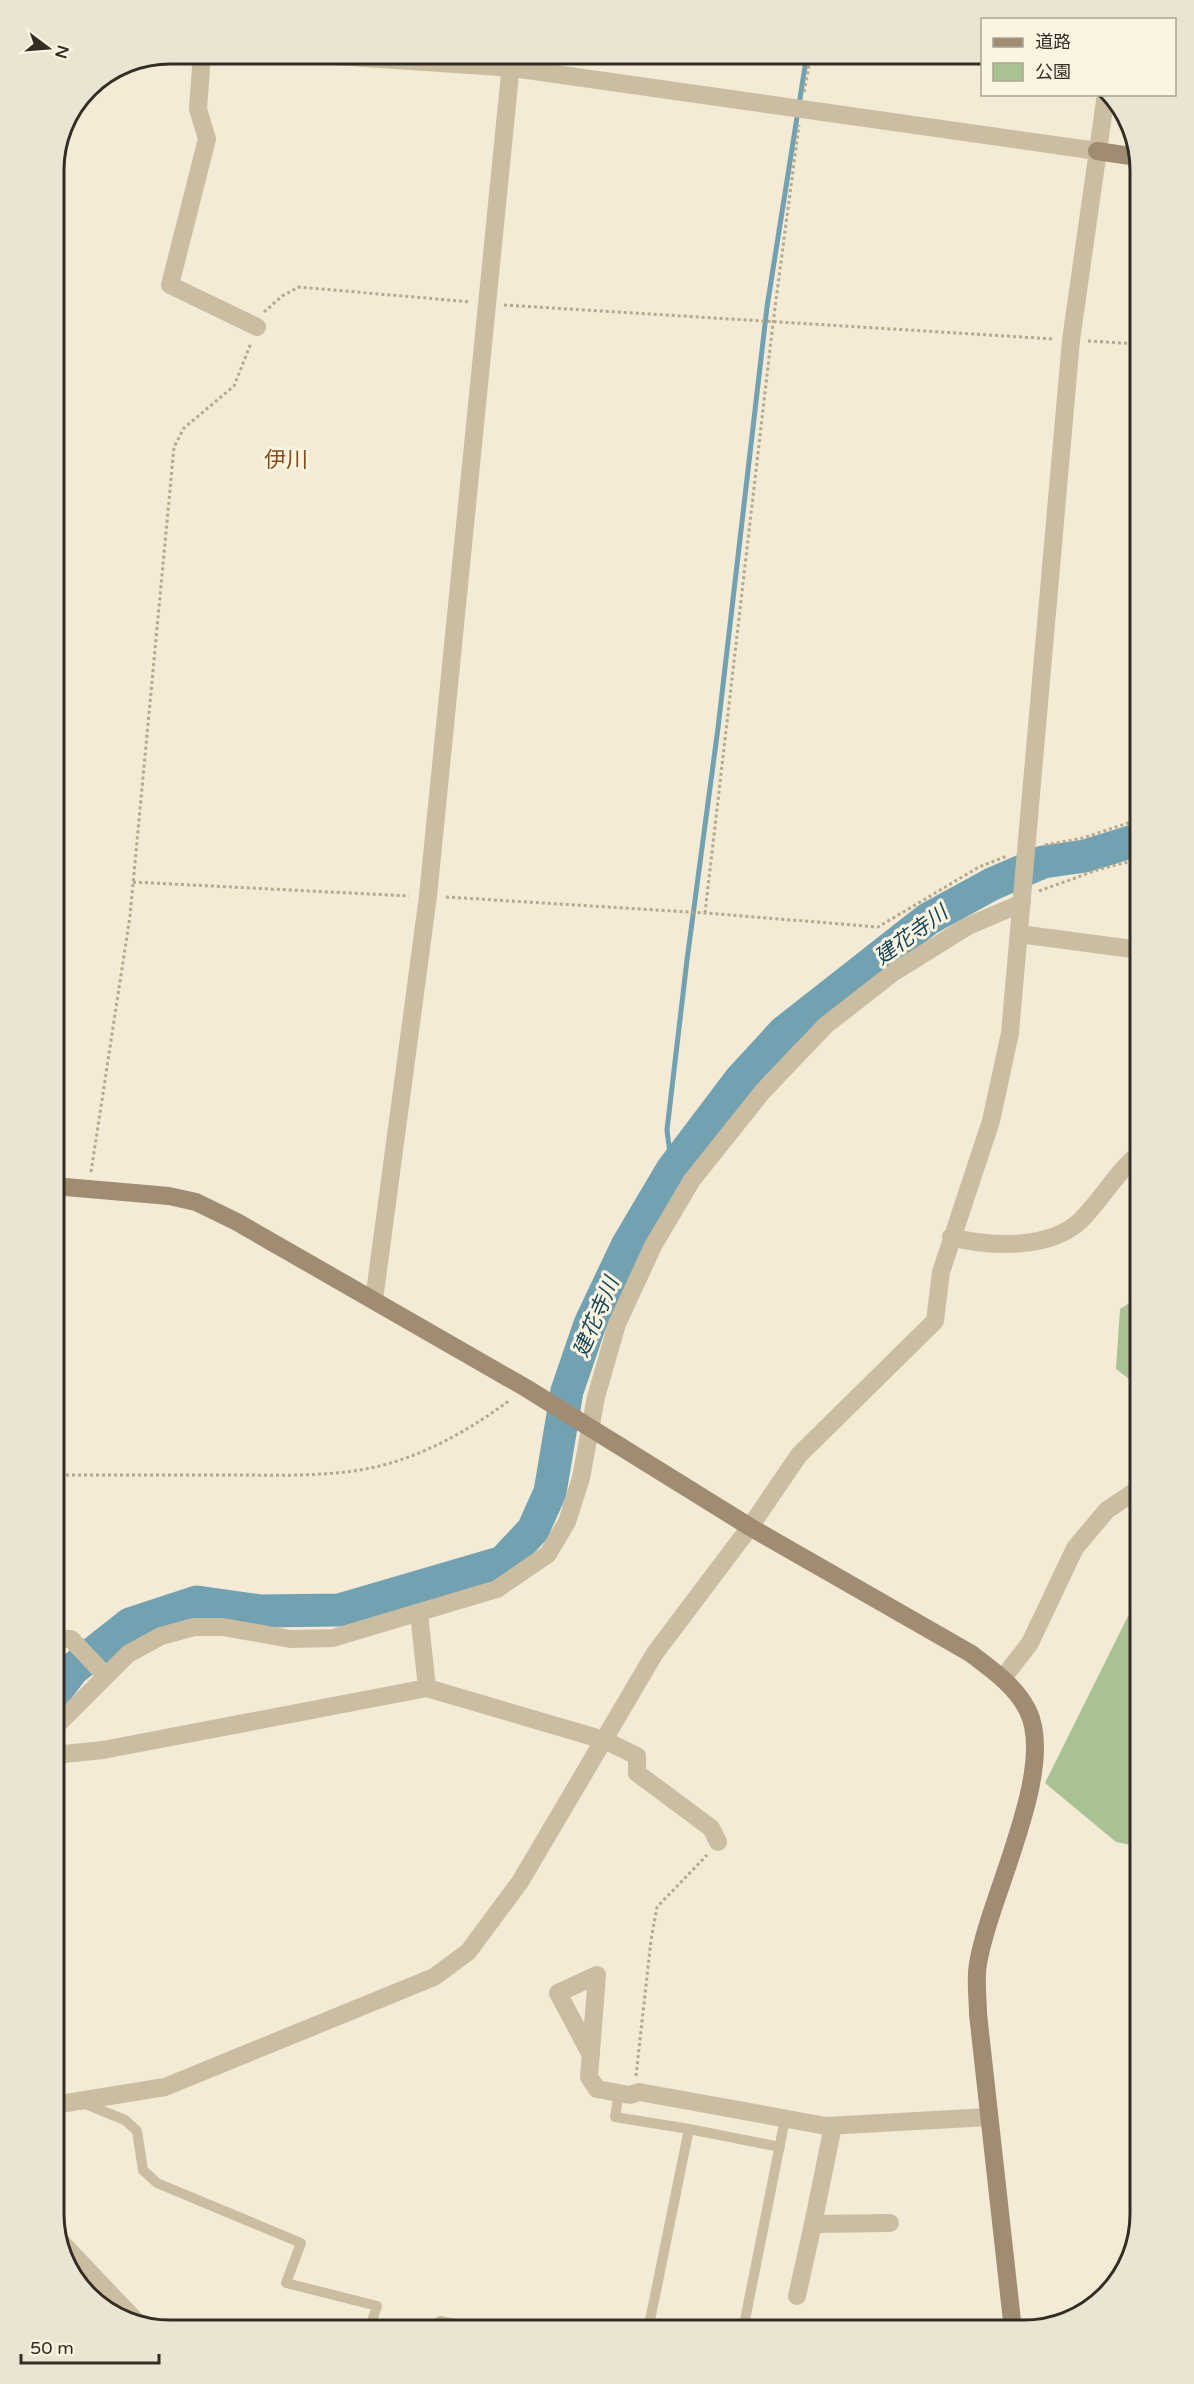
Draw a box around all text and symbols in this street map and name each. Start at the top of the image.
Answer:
north arrow [18,18,78,78]
legend [981,18,1176,96]
text: 道路 [1035,31,1071,53]
text: N [50,43,73,61]
text: 公園 [1035,61,1071,83]
district label: 伊川 [264,447,308,473]
water label: 建花寺川 [870,899,954,970]
water label: 建花寺川 [569,1272,625,1361]
scale bar [21,2327,159,2365]
text: 50 m [30,2337,74,2359]

